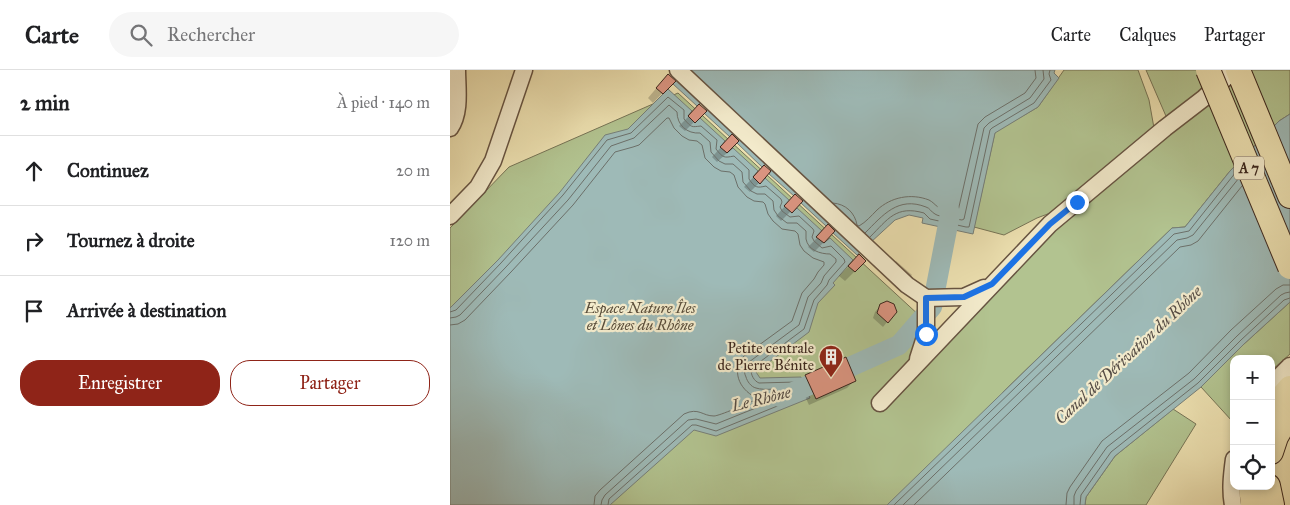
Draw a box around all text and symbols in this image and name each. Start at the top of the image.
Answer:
search box [109,12,459,57]
text: Carte [25,20,79,50]
icon: search [127,21,155,49]
text: Rechercher [167,23,255,46]
text: Carte [1051,24,1091,46]
text: Calques [1119,24,1176,46]
text: Partager [1204,24,1265,46]
text: 2 min [20,90,70,116]
text: À pied · 140 m [337,93,430,112]
road number: A 7 [1234,156,1264,180]
icon: ahead [20,157,48,185]
text: Continuez [67,159,149,182]
text: 20 m [396,161,430,180]
route end [1066,191,1089,214]
icon: right [20,227,48,255]
text: Tournez à droite [67,229,195,252]
text: 120 m [390,231,430,250]
water label: Canal de Dérivation du Rhône [1051,281,1206,428]
icon: arrive [20,297,48,325]
park label: Espace Nature Îles et Lônes du Rhône [583,298,696,334]
text: Arrivée à destination [67,299,226,322]
route start [915,323,938,346]
place label: Petite centrale de Pierre Bénite [718,339,814,374]
building icon: Petite centrale de Pierre Bénite [818,344,844,378]
map controls [1230,355,1275,490]
button: + [1230,355,1275,400]
button: Enregistrer [20,360,220,406]
button: Partager [230,360,430,406]
water label: Le Rhône [729,382,794,416]
button: − [1230,400,1275,445]
button: locate [1230,445,1275,490]

